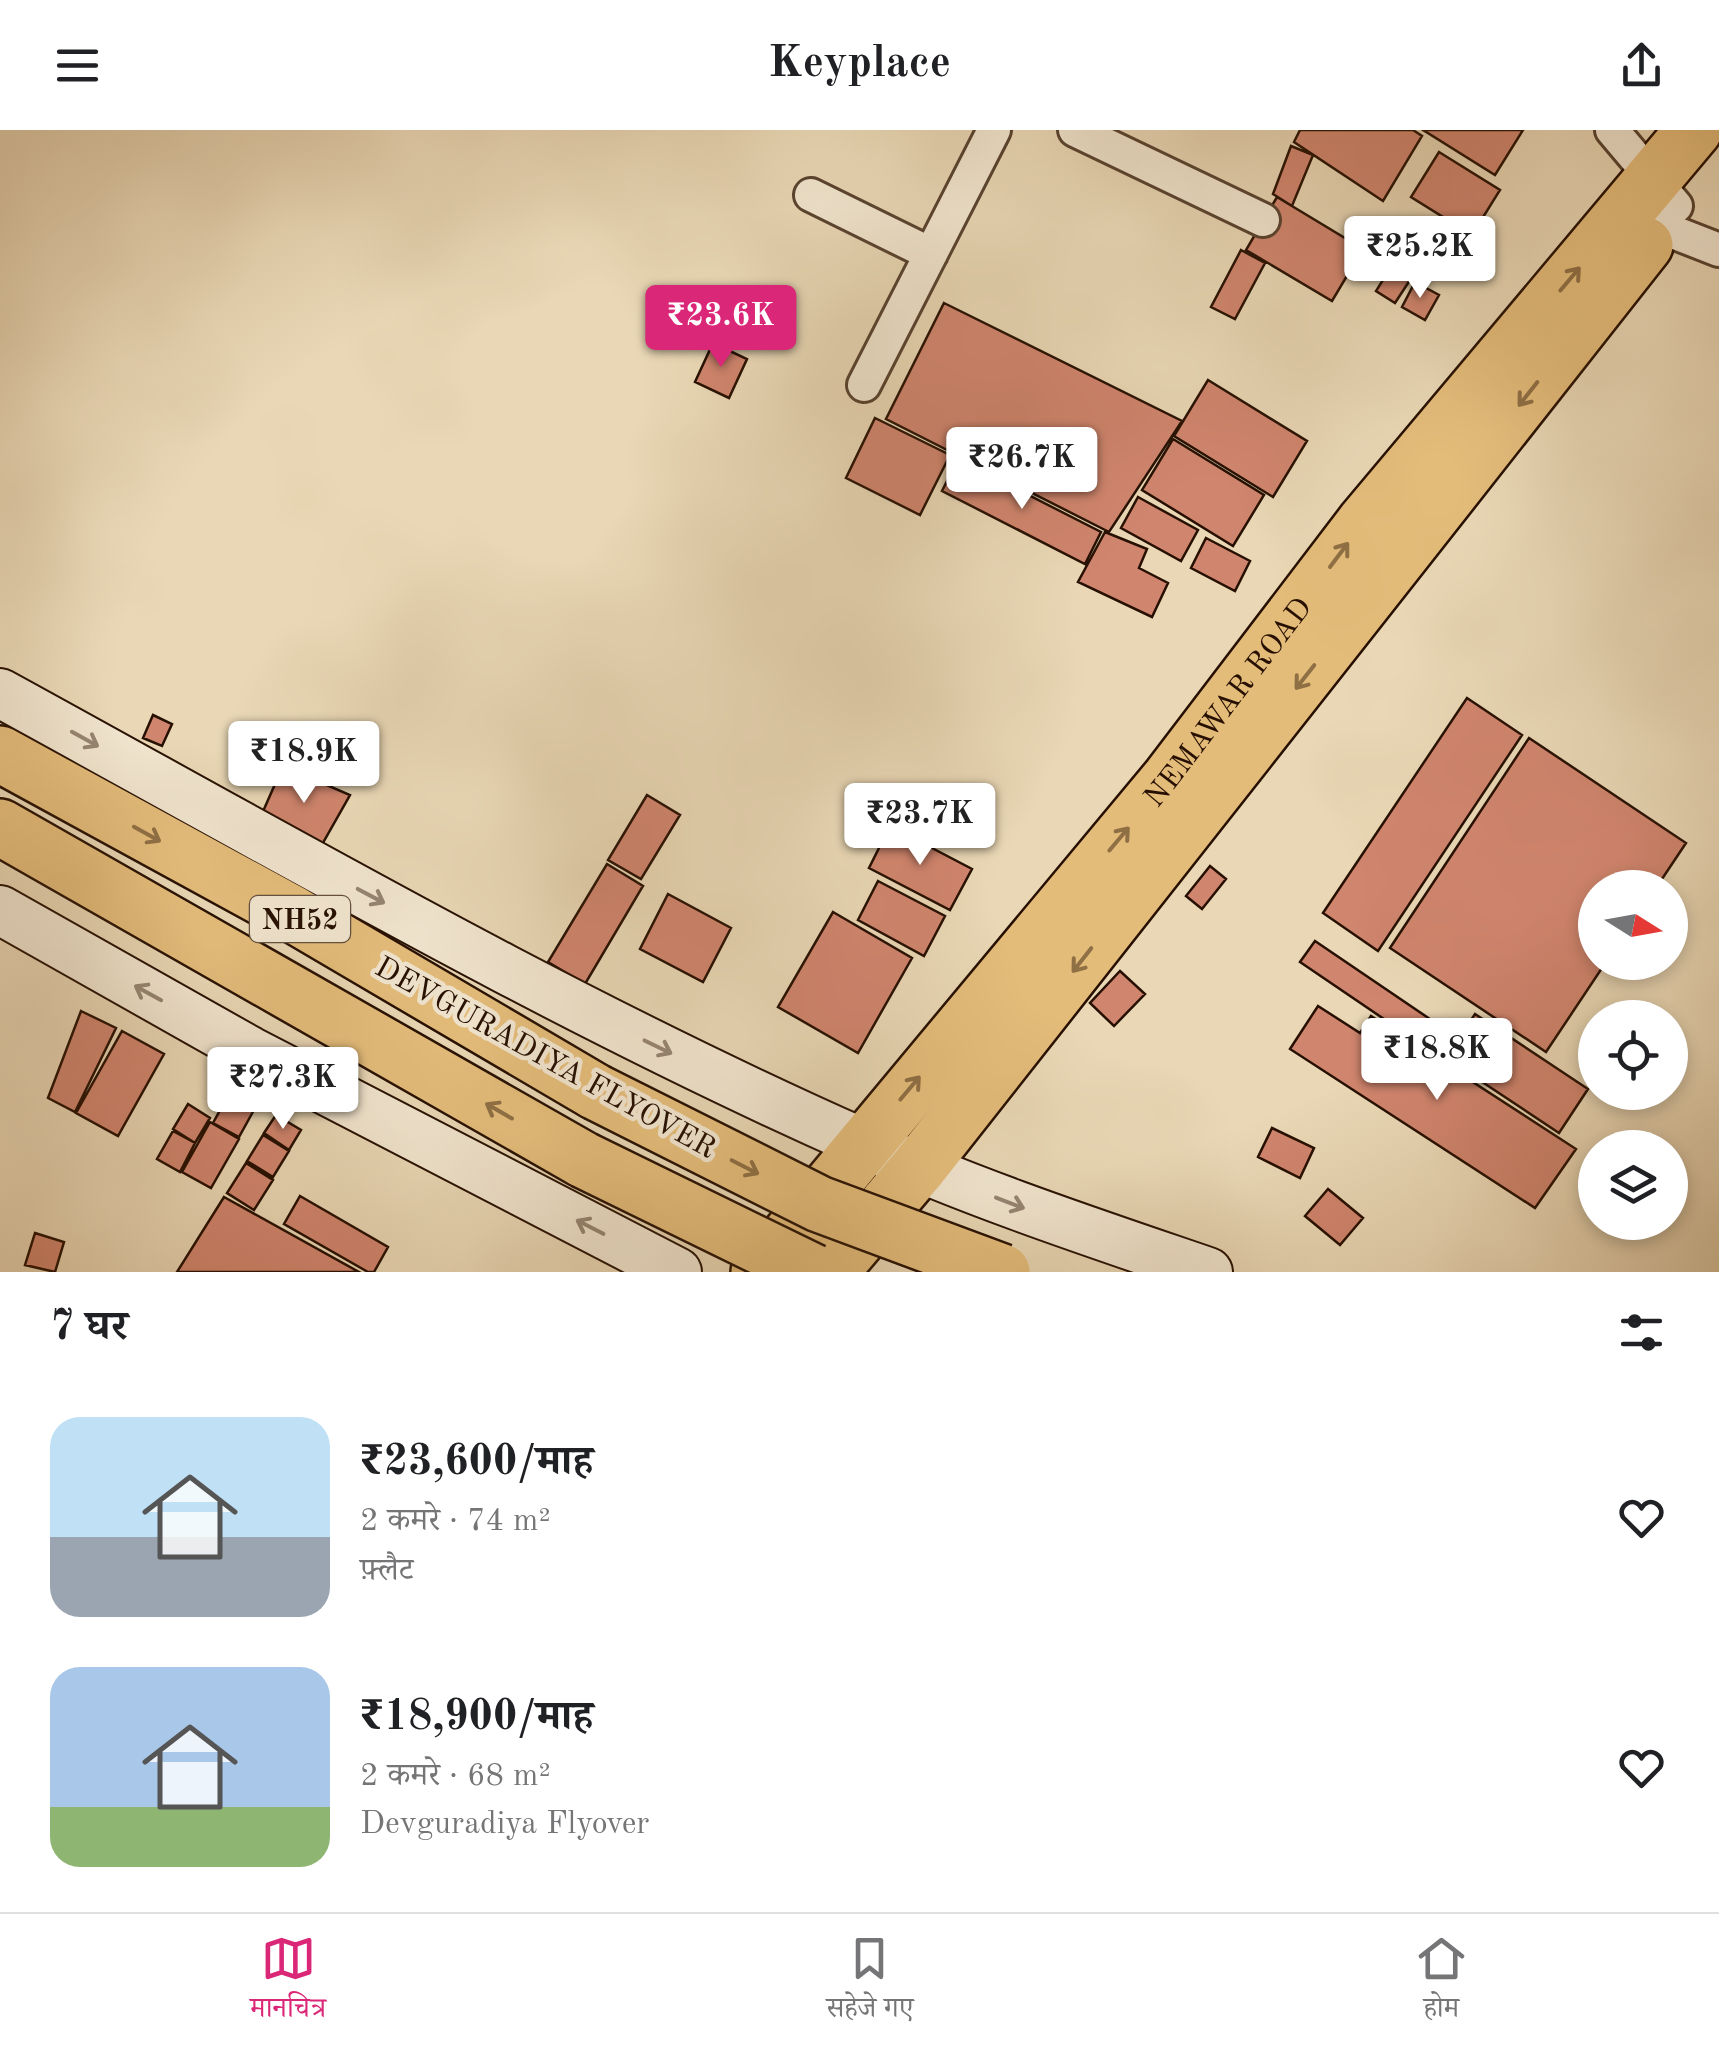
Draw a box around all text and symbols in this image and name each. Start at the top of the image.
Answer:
icon: menu [50,38,105,93]
icon: share [1614,38,1669,93]
text: Keyplace [768,42,951,87]
pin: ₹25.2K [1339,216,1501,301]
text: ₹25.2K [1366,232,1474,264]
one-way arrow [1558,266,1580,292]
pin: ₹23.6K [640,285,802,370]
text: ₹23.6K [667,301,775,333]
one-way arrow [1518,380,1539,407]
pin: ₹26.7K [941,427,1103,512]
text: ₹26.7K [968,443,1076,475]
one-way arrow [1329,542,1350,569]
street label: NEMAWAR ROAD [1140,593,1318,813]
one-way arrow [1295,663,1316,690]
pin: ₹18.9K [223,721,385,806]
one-way arrow [70,730,100,750]
text: ₹18.9K [250,737,358,769]
pin: ₹23.7K [839,783,1001,868]
text: ₹23.7K [866,799,974,831]
one-way arrow [132,825,161,845]
one-way arrow [1107,827,1129,853]
north arrow [1578,870,1688,980]
map controls [1578,870,1688,1240]
one-way arrow [355,886,385,906]
road number: NH52 [250,896,350,942]
one-way arrow [1072,946,1093,973]
street label: DEVGURADIYA FLYOVER [370,952,721,1165]
one-way arrow [134,983,164,1003]
button: locate [1578,1000,1688,1110]
pin: ₹18.8K [1356,1018,1518,1103]
text: ₹18.8K [1383,1034,1491,1066]
one-way arrow [642,1038,672,1057]
pin: ₹27.3K [202,1047,364,1132]
text: ₹27.3K [229,1063,337,1095]
one-way arrow [898,1076,920,1102]
one-way arrow [485,1101,514,1121]
button: layers [1578,1130,1688,1240]
one-way arrow [730,1158,760,1177]
one-way arrow [994,1195,1025,1213]
one-way arrow [576,1217,606,1236]
icon: filters [1614,1305,1669,1360]
text: 7 घर [50,1307,128,1349]
text: ₹23,600/माह [360,1442,593,1484]
icon: home [130,1457,250,1577]
icon: heart [1614,1490,1669,1545]
text: 2 कमरे · 74 m² [360,1506,551,1538]
text: फ़्लैट [360,1556,413,1588]
text: ₹18,900/माह [360,1697,593,1739]
icon: home [130,1707,250,1827]
icon: heart [1614,1740,1669,1795]
text: 2 कमरे · 68 m² [360,1761,551,1793]
text: Devguradiya Flyover [360,1809,649,1841]
tab: मानचित्र [250,1931,326,2035]
tab: सहेजे गए [826,1931,914,2035]
tab: होम [1414,1931,1469,2035]

